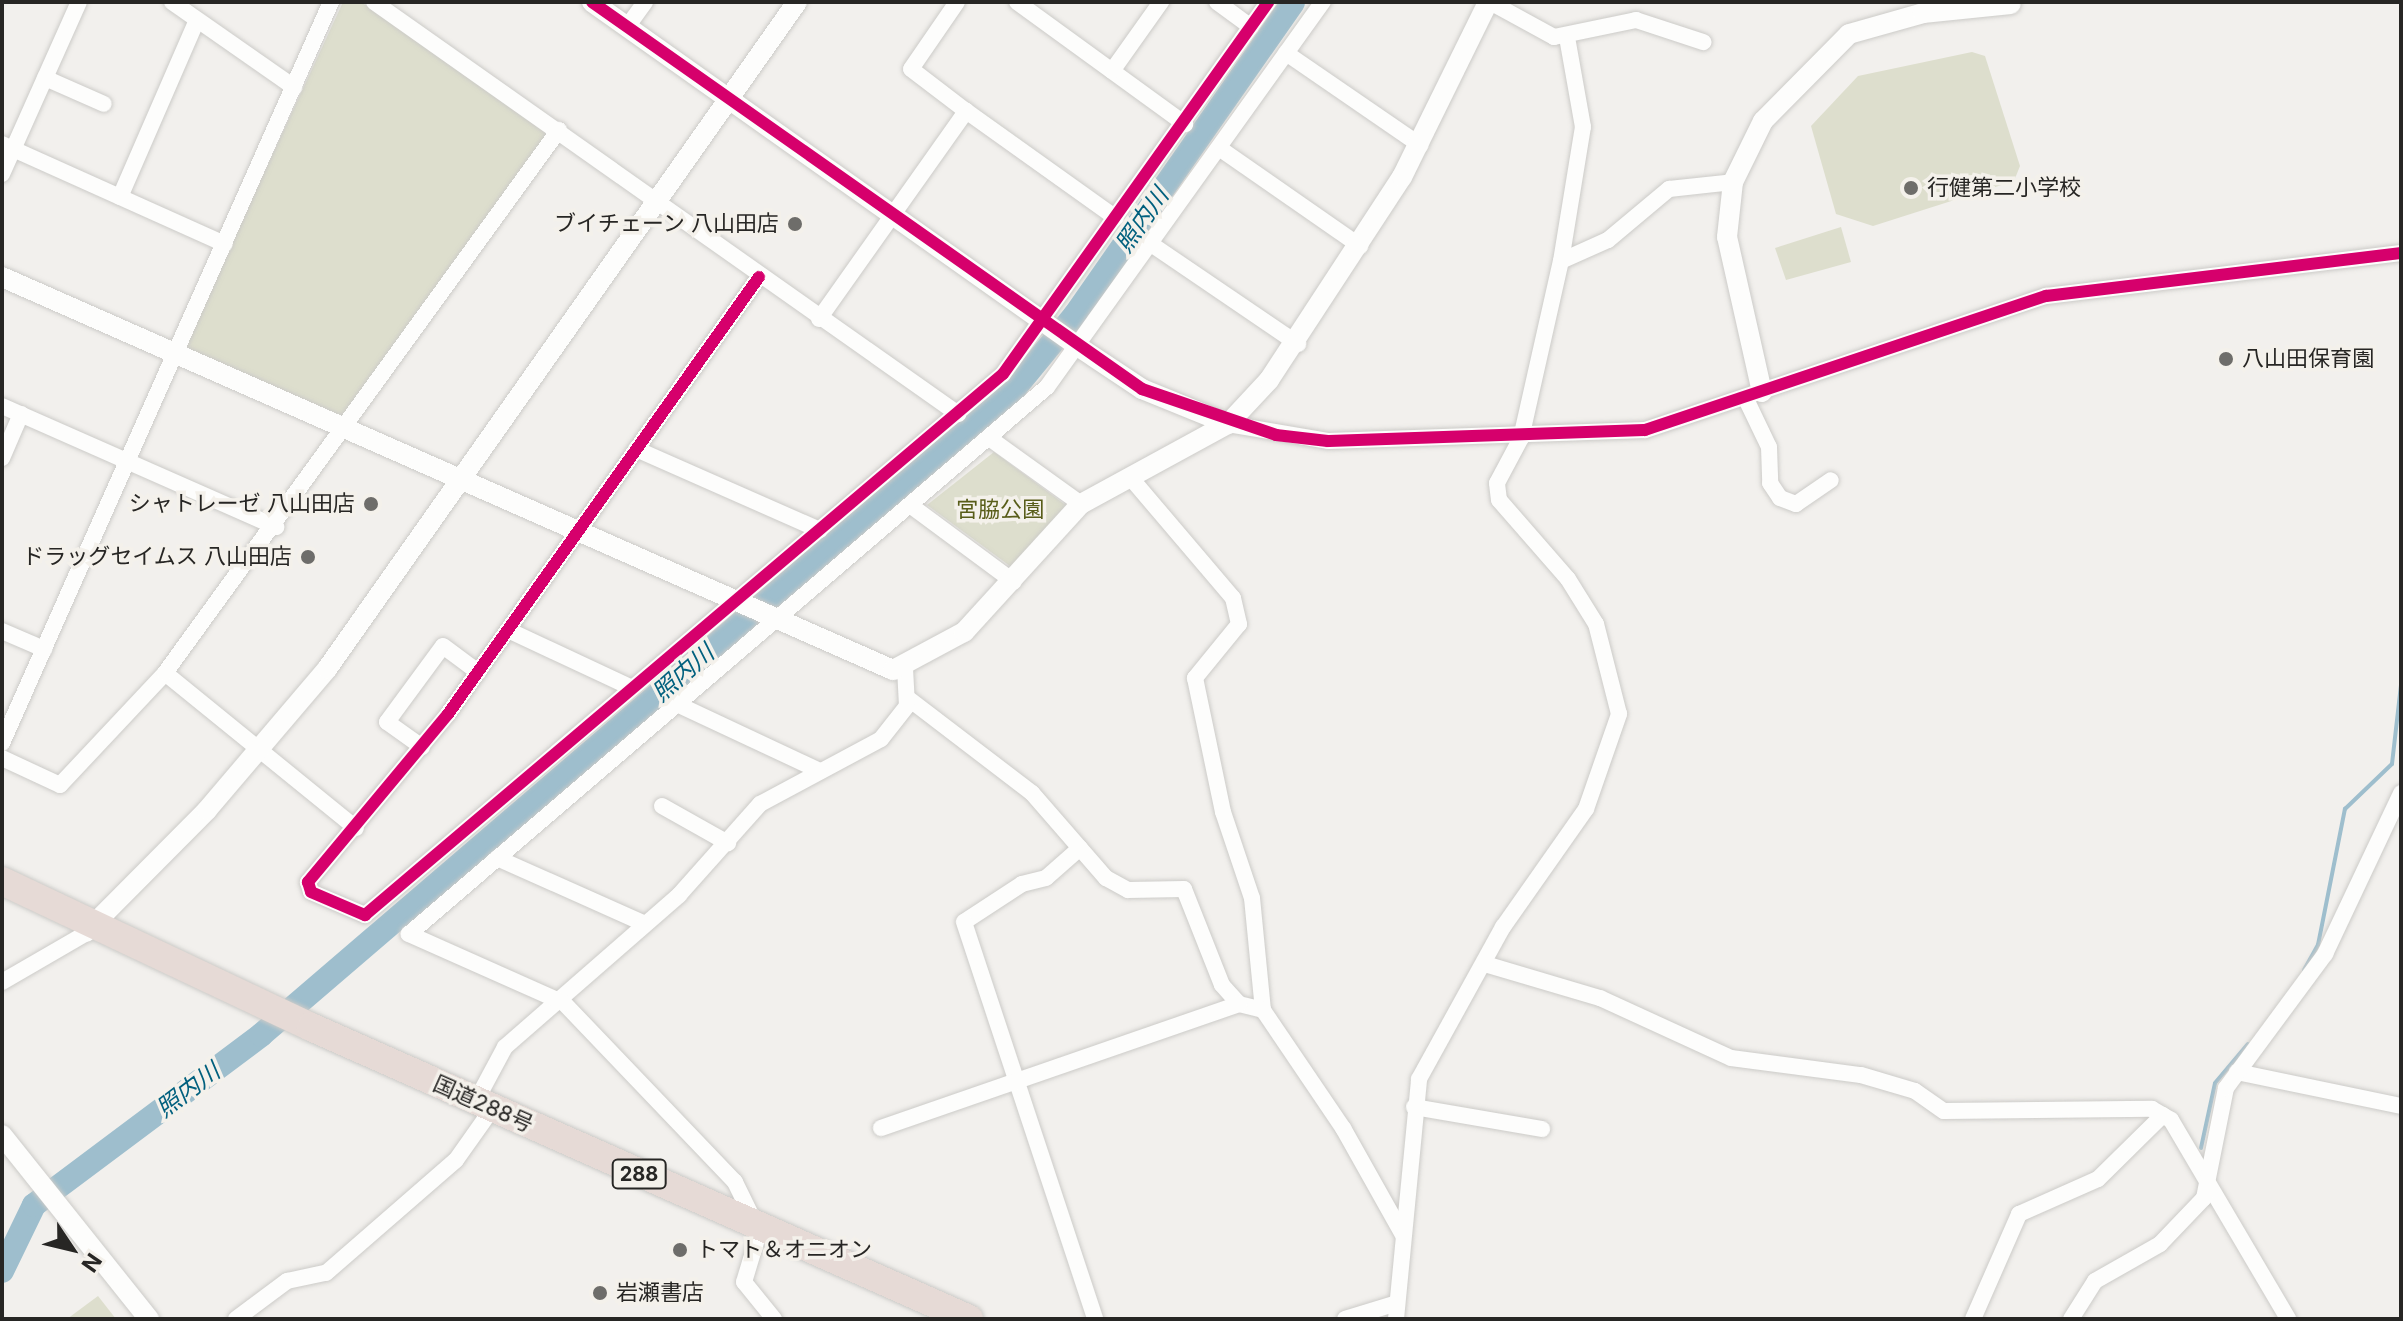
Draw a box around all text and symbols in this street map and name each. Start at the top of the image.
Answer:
place label: 行健第二小学校 [1927,175,2081,201]
marker: 行健第二小学校 [1902,179,1920,197]
water label: 照内川 [1110,182,1174,258]
place label: ブイチェーン 八山田店 [553,211,779,237]
marker: ブイチェーン 八山田店 [786,215,804,233]
place label: 八山田保育園 [2242,346,2374,372]
marker: 八山田保育園 [2217,350,2235,368]
place label: シャトレーゼ 八山田店 [129,491,355,517]
marker: シャトレーゼ 八山田店 [362,495,380,513]
park label: 宮脇公園 [956,497,1044,523]
place label: ドラッグセイムス 八山田店 [22,544,292,570]
marker: ドラッグセイムス 八山田店 [299,548,317,566]
water label: 照内川 [646,639,720,707]
water label: 照内川 [151,1057,225,1123]
street label: 国道288号 [429,1070,537,1138]
road number: 288 [611,1158,667,1190]
north arrow [32,1209,112,1289]
place label: トマト＆オニオン [696,1237,872,1263]
marker: トマト＆オニオン [671,1241,689,1259]
text: N [76,1248,107,1277]
place label: 岩瀬書店 [616,1280,704,1306]
marker: 岩瀬書店 [591,1284,609,1302]

